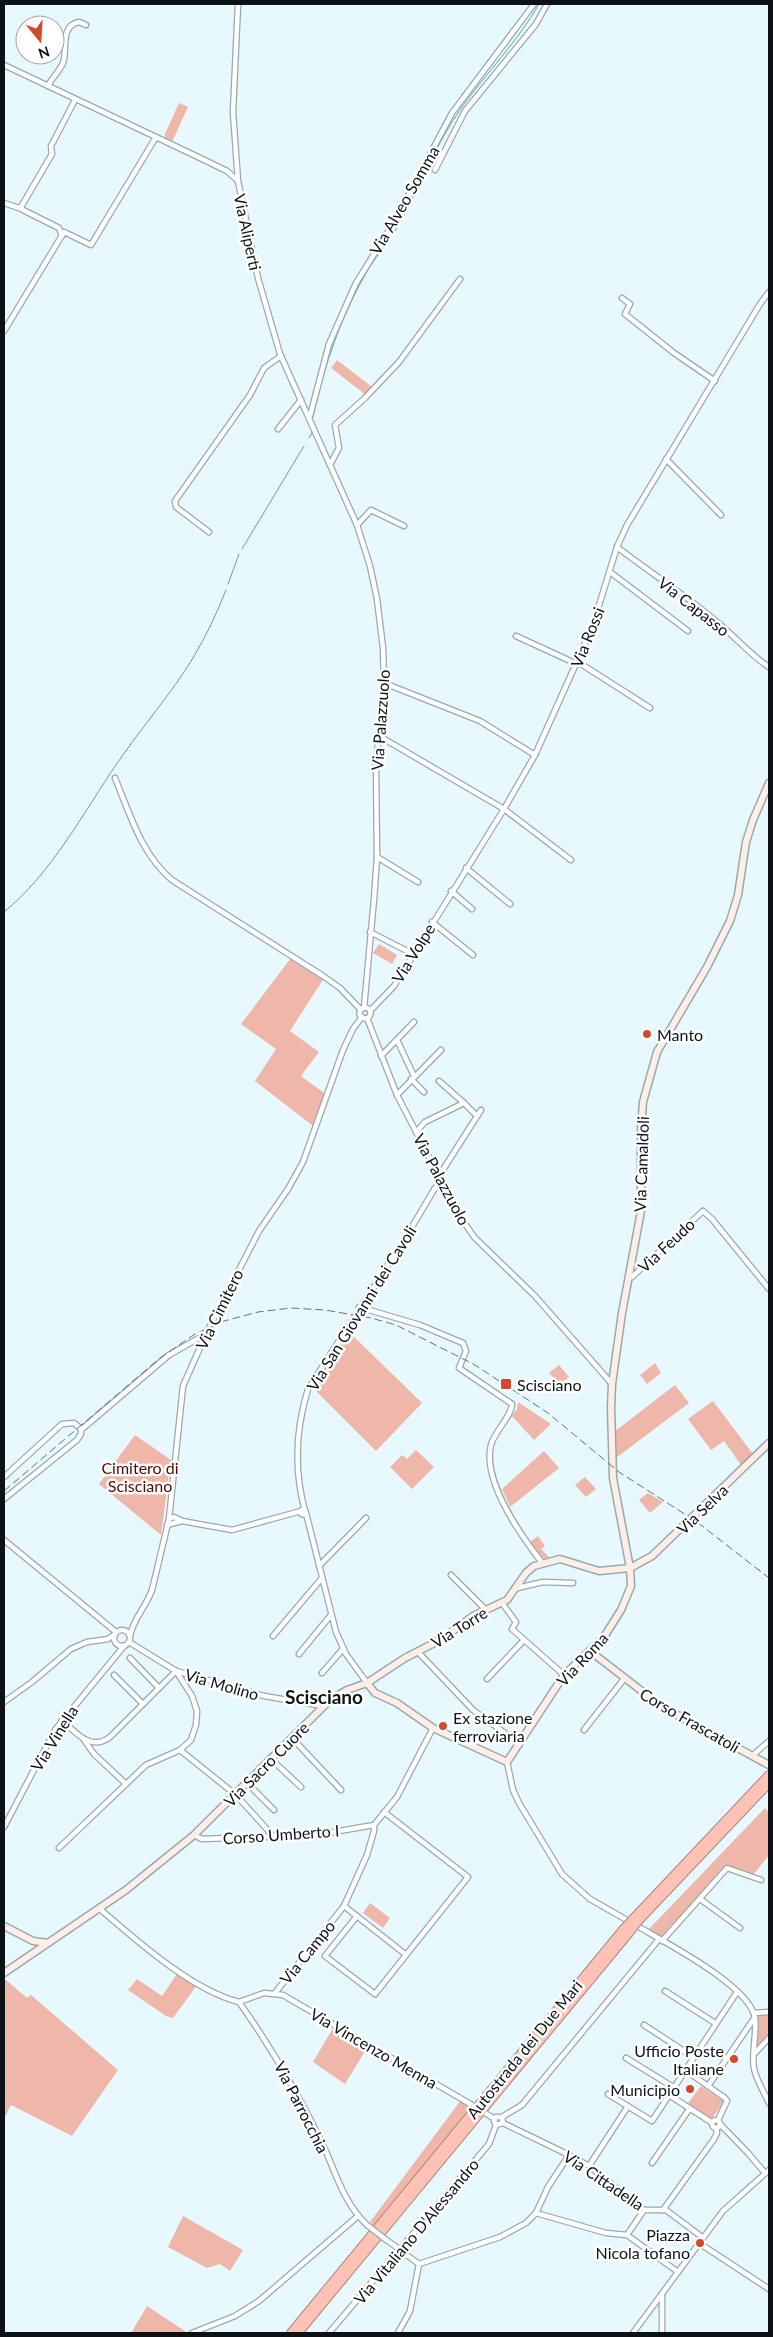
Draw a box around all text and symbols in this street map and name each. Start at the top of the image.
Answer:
north arrow [15,15,65,65]
text: N [36,43,52,63]
street label: Via Alveo Somma [365,142,443,258]
street label: Via Aliperti [231,192,265,272]
street label: Via Capasso [655,572,733,640]
street label: Via Rossi [566,604,608,670]
street label: Via Palazzuolo [367,669,393,771]
street label: Via Volpe [387,920,439,986]
place label: Manto [657,1025,703,1044]
marker: Manto [641,1028,653,1040]
street label: Via Camaldoli [630,1116,652,1212]
street label: Via Palazzuolo [410,1130,474,1228]
street label: Via Feudo [634,1214,698,1276]
street label: Via San Giovanni dei Cavoli [302,1222,420,1394]
street label: Via Cimitero [191,1266,247,1352]
place label: Scisciano [517,1375,581,1394]
marker: Scisciano [499,1377,513,1391]
park label: Cimitero di Scisciano [101,1458,179,1495]
street label: Via Selva [673,1480,731,1538]
street label: Via Torre [427,1602,491,1652]
street label: Via Roma [552,1628,612,1690]
street label: Via Molino [183,1664,261,1704]
street label: Corso Frascatoli [637,1684,743,1756]
district label: Scisciano [285,1685,363,1708]
street label: Via Vinella [26,1702,82,1774]
place label: Ex stazione ferroviaria [453,1708,532,1745]
street label: Via Sacro Cuore [220,1718,312,1810]
marker: Ex stazione ferroviaria [437,1720,449,1732]
street label: Corso Umberto I [222,1820,340,1848]
street label: Via Campo [276,1916,338,1988]
street label: Autostrada dei Due Mari [462,1976,586,2122]
street label: Via Vincenzo Menna [307,2004,441,2092]
place label: Ufficio Poste Italiane [634,2041,724,2078]
marker: Ufficio Poste Italiane [728,2053,740,2065]
street label: Via Parrocchia [271,2058,333,2156]
place label: Municipio [610,2080,680,2099]
marker: Municipio [684,2083,696,2095]
street label: Via Cittadella [560,2146,648,2214]
street label: Via Vitaliano D'Alessandro [350,2154,482,2308]
place label: Piazza Nicola tofano [596,2225,690,2262]
marker: Piazza Nicola tofano [694,2237,706,2249]

